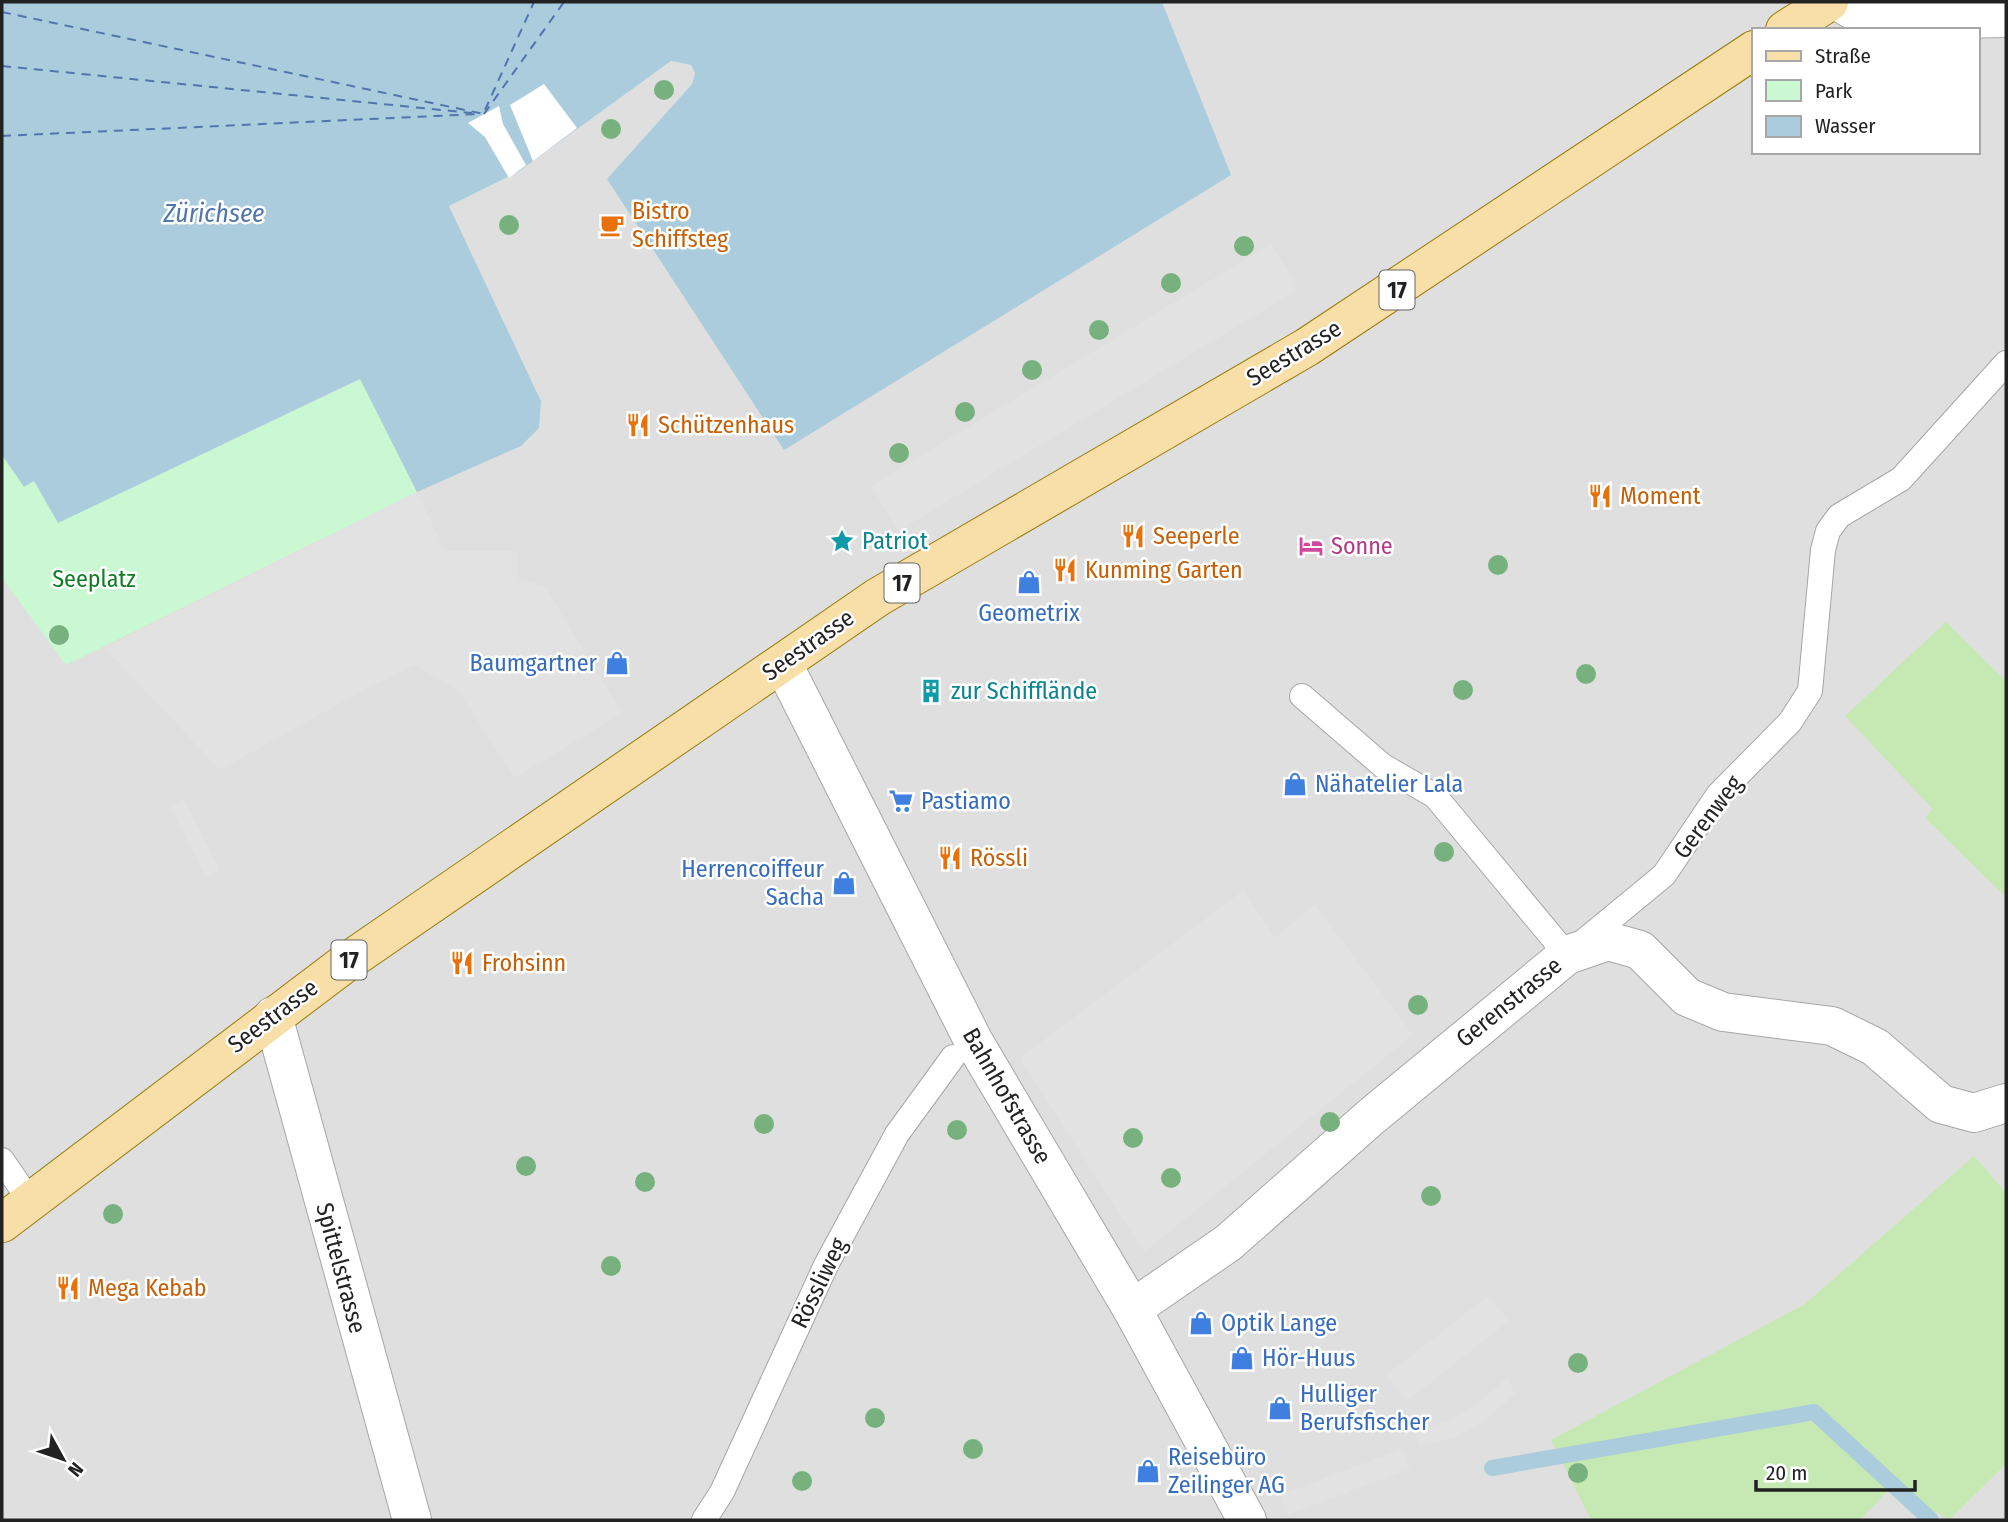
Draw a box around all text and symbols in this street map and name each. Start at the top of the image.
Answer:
legend [1752,28,1980,154]
text: Straße [1815,43,1871,69]
text: Park [1815,78,1853,104]
text: Wasser [1815,113,1876,139]
place label: Bistro Schiffsteg [632,197,729,253]
water label: Zürichsee [163,198,264,229]
cafe icon: Bistro Schiffsteg [598,211,626,239]
road number: 17 [1380,270,1414,310]
street label: Seestrasse [1242,314,1346,392]
restaurant icon: Schützenhaus [624,411,652,439]
place label: Schützenhaus [658,411,794,439]
restaurant icon: Moment [1586,482,1614,510]
place label: Moment [1620,482,1701,510]
restaurant icon: Seeperle [1119,522,1147,550]
place label: Seeperle [1153,522,1240,550]
place icon: Patriot [828,527,856,555]
place label: Patriot [862,527,928,555]
hotel icon: Sonne [1297,532,1325,560]
place label: Sonne [1331,532,1393,560]
restaurant icon: Kunming Garten [1051,556,1079,584]
place label: Kunming Garten [1085,556,1243,584]
road number: 17 [884,564,920,603]
park label: Seeplatz [52,565,136,593]
shop icon: Geometrix [1015,568,1043,596]
place label: Geometrix [978,599,1080,627]
street label: Seestrasse [757,603,859,687]
place label: Baumgartner [469,649,598,677]
shop icon: Baumgartner [603,649,631,677]
building icon: zur Schifflände [917,677,945,705]
place label: zur Schifflände [951,677,1097,705]
street label: Gerenweg [1668,769,1749,864]
shop icon: Nähatelier Lala [1281,770,1309,798]
place label: Nähatelier Lala [1315,770,1463,798]
supermarket icon: Pastiamo [887,787,915,815]
place label: Pastiamo [921,787,1011,815]
restaurant icon: Rössli [936,844,964,872]
place label: Rössli [970,844,1028,872]
place label: Herrencoiffeur Sacha [681,855,825,911]
shop icon: Herrencoiffeur Sacha [830,869,858,897]
road number: 17 [332,940,366,979]
restaurant icon: Frohsinn [448,949,476,977]
place label: Frohsinn [482,949,566,977]
street label: Gerenstrasse [1451,951,1567,1053]
street label: Seestrasse [223,973,323,1059]
street label: Bahnhofstrasse [957,1023,1057,1169]
street label: Spittelstrasse [310,1200,372,1336]
street label: Rössliweg [785,1233,853,1333]
restaurant icon: Mega Kebab [54,1274,82,1302]
place label: Mega Kebab [88,1274,206,1302]
shop icon: Optik Lange [1187,1309,1215,1337]
place label: Optik Lange [1221,1309,1337,1337]
shop icon: Hör-Huus [1228,1344,1256,1372]
place label: Hör-Huus [1262,1344,1356,1372]
place label: Hulliger Berufsfischer [1300,1380,1430,1436]
shop icon: Hulliger Berufsfischer [1266,1394,1294,1422]
north arrow [28,1424,98,1494]
place label: Reisebüro Zeilinger AG [1168,1443,1285,1499]
scale bar [1756,1448,1915,1492]
shop icon: Reisebüro Zeilinger AG [1134,1457,1162,1485]
text: N [63,1458,88,1481]
text: 20 m [1766,1460,1807,1486]

